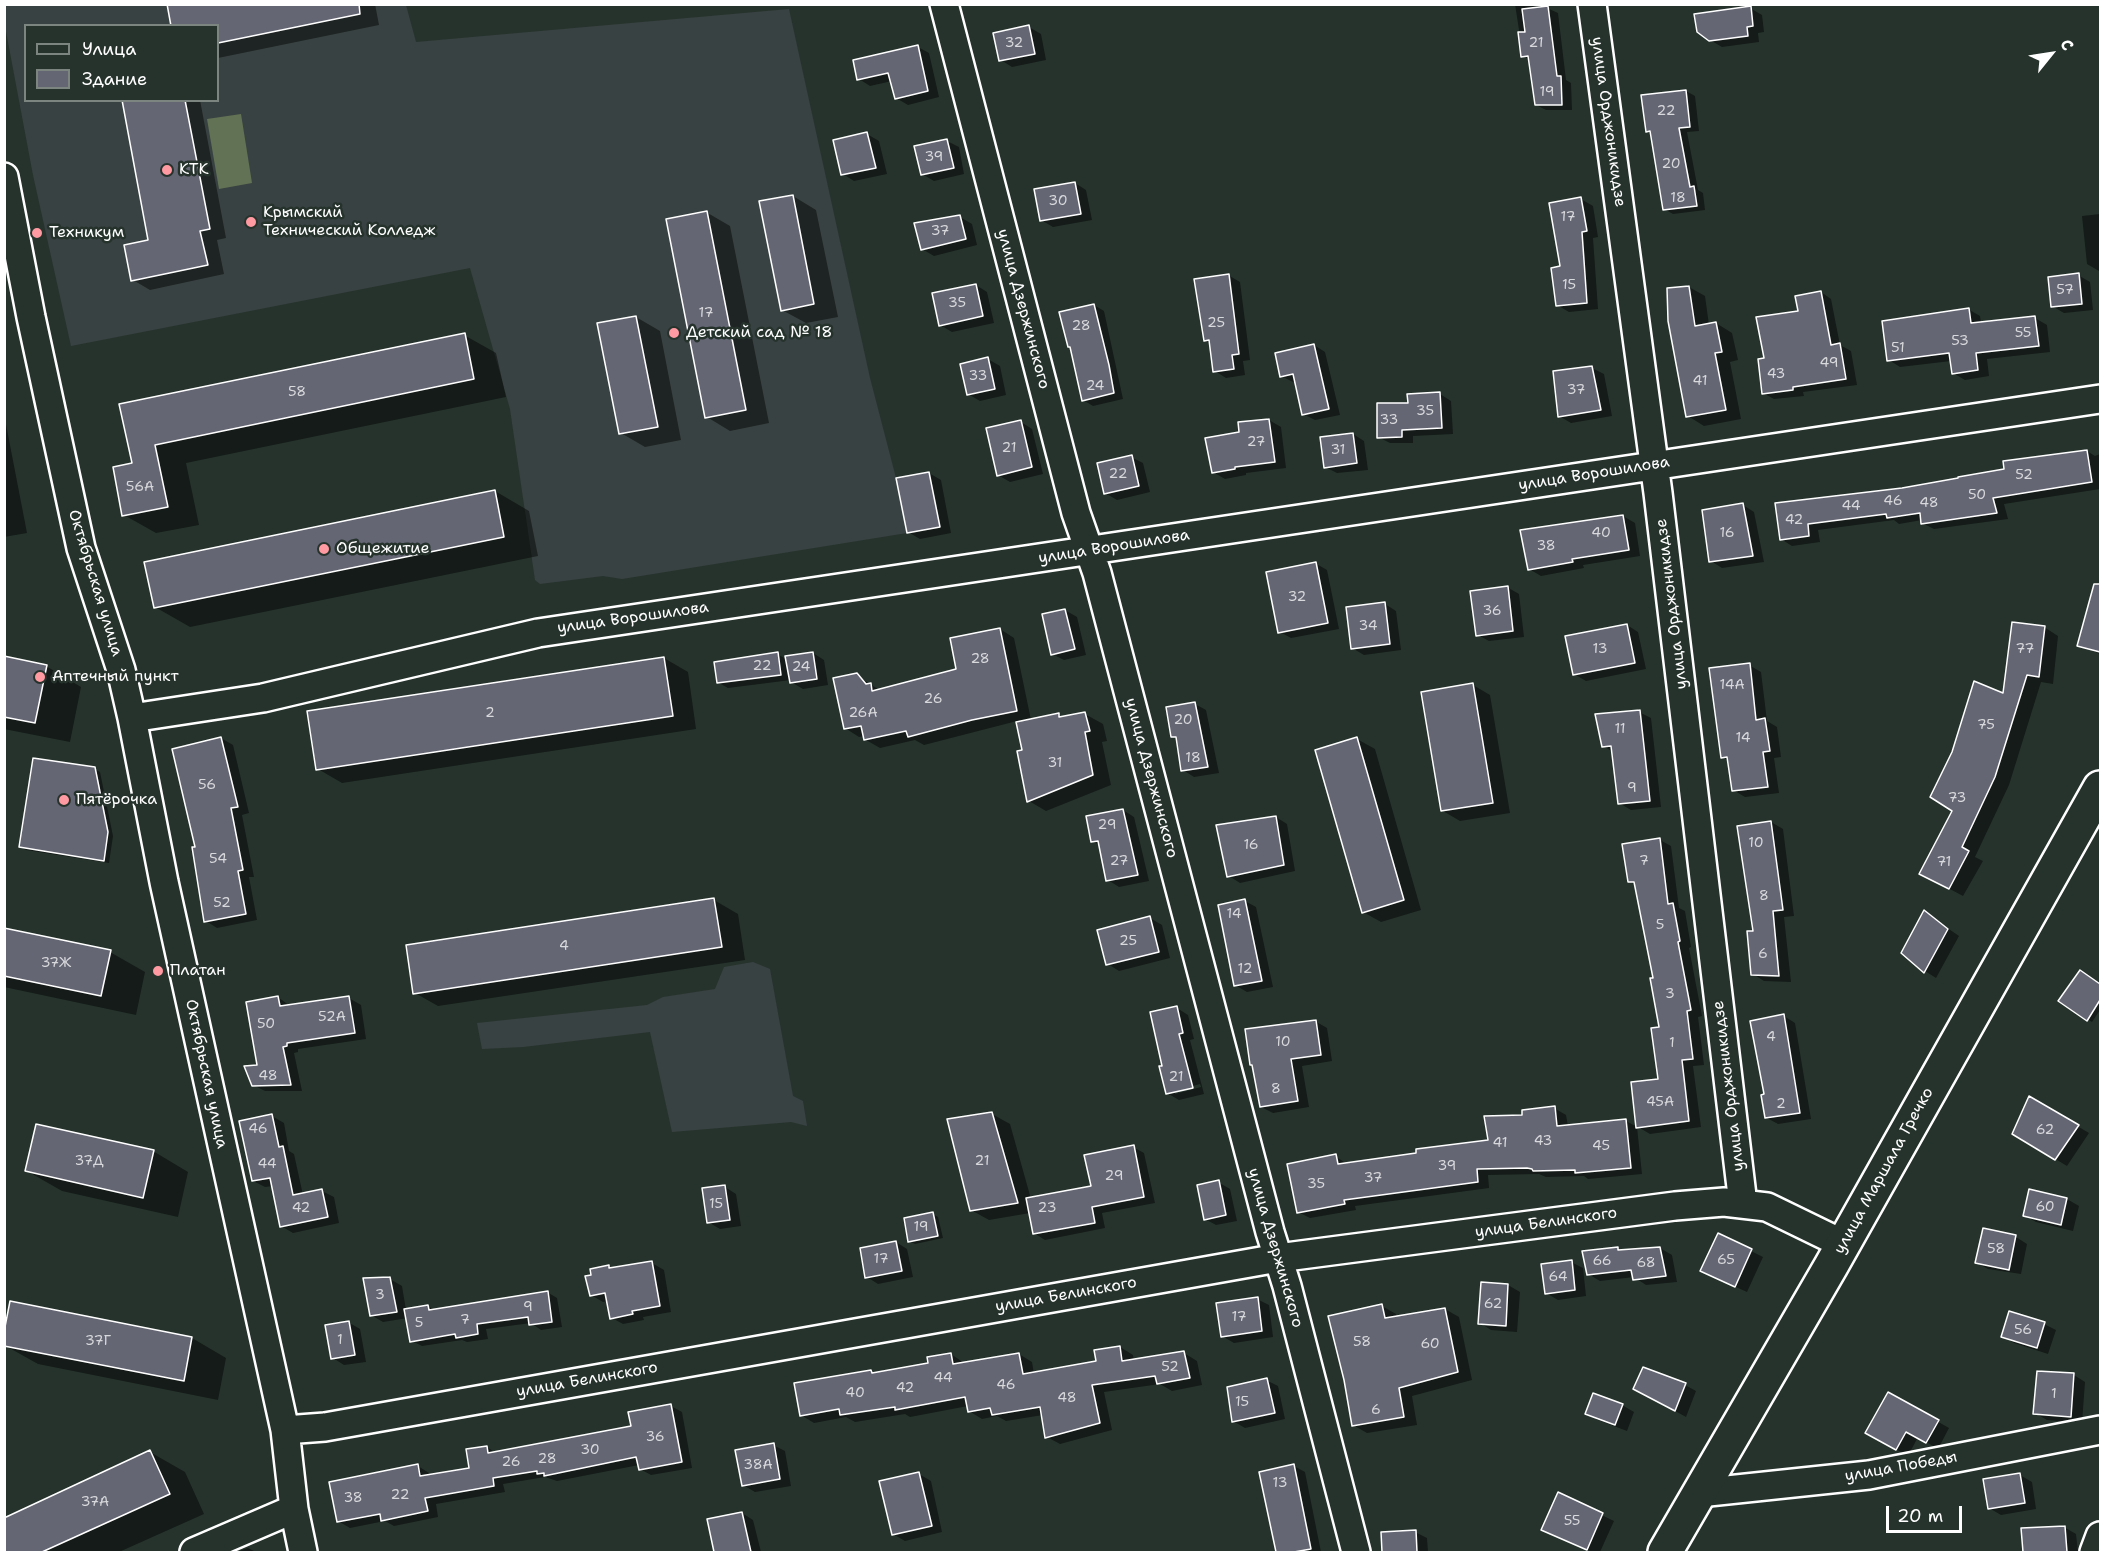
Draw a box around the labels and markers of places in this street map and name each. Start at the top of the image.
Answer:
place label: КТК [179,160,209,180]
marker: КТК [160,163,174,177]
place label: Крымский Технический Колледж [263,203,435,241]
marker: Крымский Технический Колледж [244,215,258,229]
place label: Техникум [49,223,124,243]
marker: Техникум [30,226,44,240]
place label: Детский сад № 18 [686,323,832,343]
marker: Детский сад № 18 [667,326,681,340]
place label: Общежитие [336,539,430,559]
marker: Общежитие [317,542,331,556]
place label: Аптечный пункт [52,667,179,687]
marker: Аптечный пункт [33,670,47,684]
place label: Пятёрочка [76,790,157,810]
marker: Пятёрочка [57,793,71,807]
place label: Платан [170,961,226,981]
marker: Платан [151,964,165,978]

